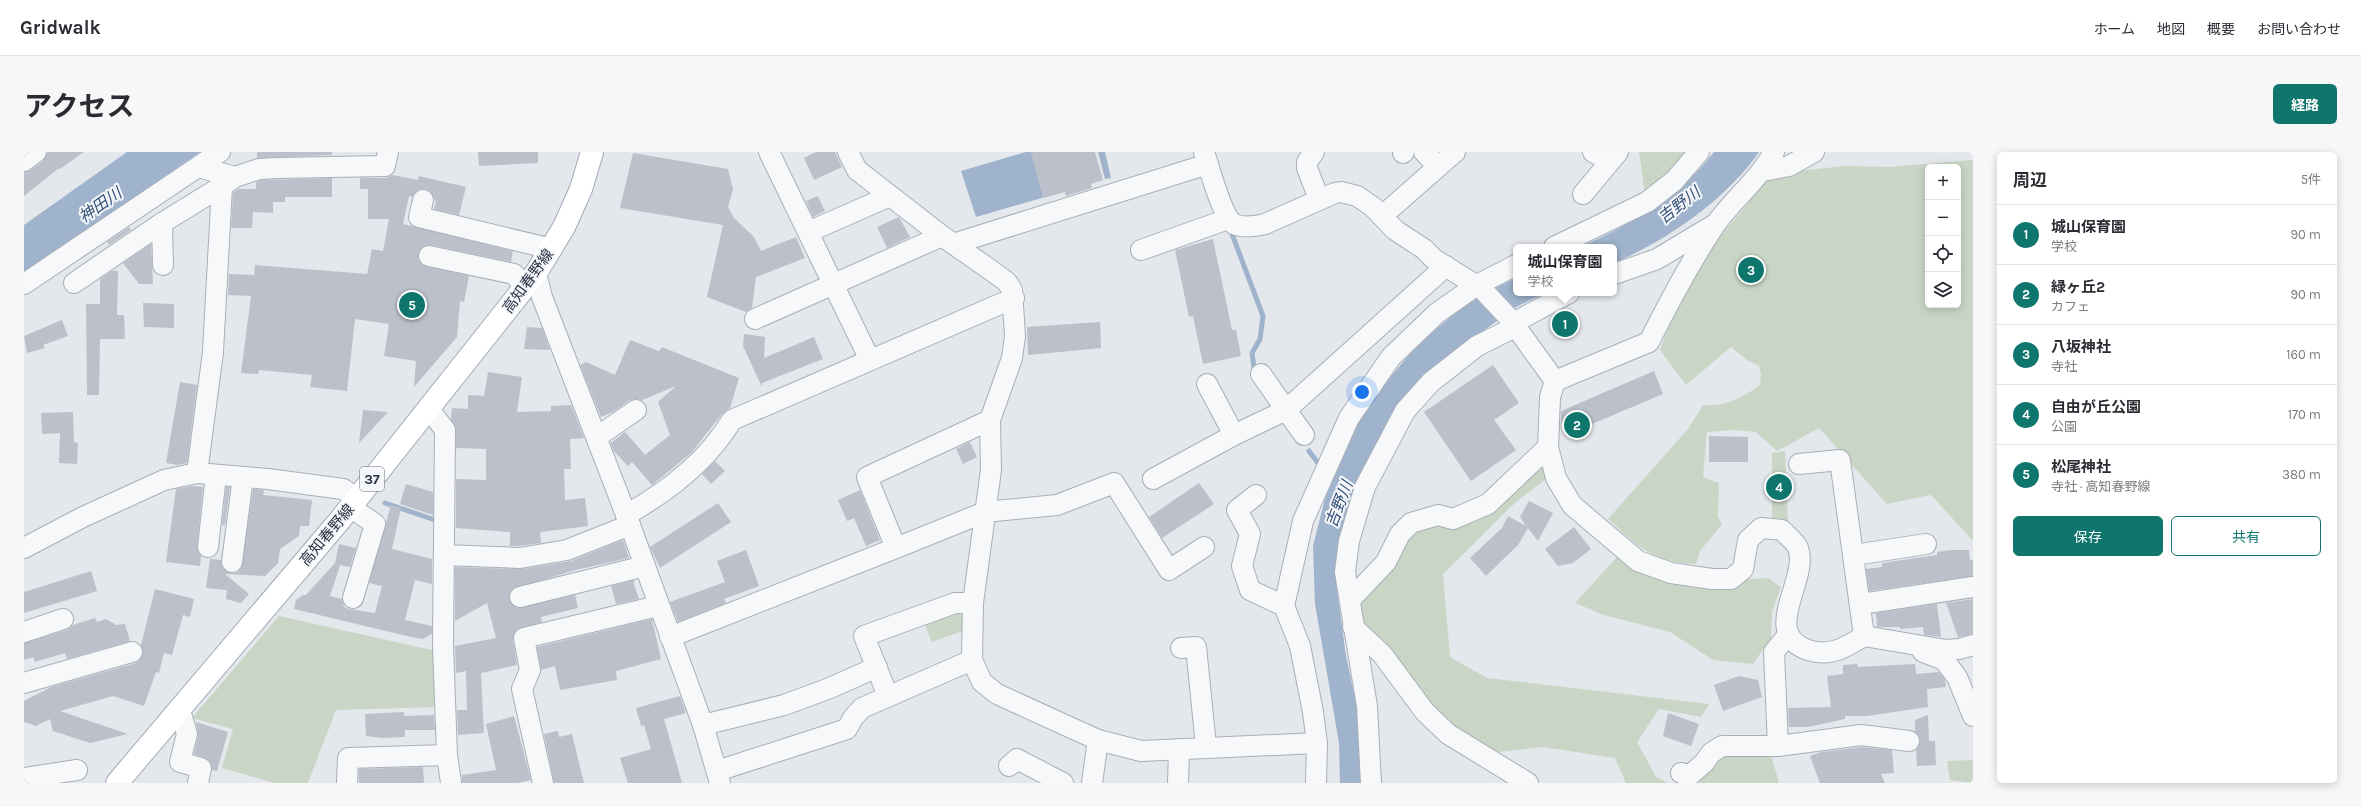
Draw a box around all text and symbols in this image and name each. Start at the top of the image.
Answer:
text: Gridwalk [20,17,101,39]
text: ホーム [2093,21,2135,38]
text: 地図 [2157,21,2185,38]
text: 概要 [2207,21,2235,38]
text: お問い合わせ [2257,21,2341,38]
button: 経路 [2273,84,2337,124]
text: アクセス [24,90,135,123]
map controls [1925,164,1961,308]
button: + [1925,164,1961,200]
text: 周辺 [2013,170,2047,190]
text: 5件 [2301,172,2321,187]
water label: 神田川 [75,182,127,227]
water label: 吉野川 [1654,182,1705,227]
button: − [1925,200,1961,236]
text: 城山保育園 [2051,218,2126,236]
text: 1 [2024,227,2028,242]
text: 90 m [2290,227,2321,242]
button: locate [1925,236,1961,272]
text: 学校 [2051,239,2077,254]
popup [1513,244,1617,296]
street label: 高知春野線 [499,245,557,317]
text: 城山保育園 [1527,253,1603,271]
pin: 3 [1738,255,1764,285]
button: layers [1925,272,1961,308]
text: 学校 [1527,274,1554,289]
text: 緑ヶ丘2 [2051,278,2105,296]
text: 2 [2022,287,2030,302]
text: 90 m [2290,287,2321,302]
pin: 5 [399,290,425,320]
text: カフェ [2051,299,2090,314]
pin: 1 [1552,309,1578,339]
text: 八坂神社 [2051,338,2111,356]
text: 3 [2022,347,2030,362]
text: 160 m [2286,347,2321,362]
text: 寺社 [2051,359,2077,374]
your location [1352,382,1372,402]
text: 自由が丘公園 [2051,398,2141,416]
text: 4 [2022,407,2030,422]
text: 170 m [2288,407,2321,422]
pin: 2 [1564,410,1590,440]
text: 公園 [2051,419,2077,434]
text: 松尾神社 [2051,458,2111,476]
road number: 37 [360,467,384,491]
text: 5 [2022,467,2030,482]
text: 380 m [2282,467,2321,482]
pin: 4 [1766,472,1792,502]
water label: 吉野川 [1322,476,1357,530]
text: 寺社 · 高知春野線 [2051,479,2151,494]
street label: 高知春野線 [296,500,358,570]
button: 保存 [2013,516,2163,556]
button: 共有 [2171,516,2321,556]

